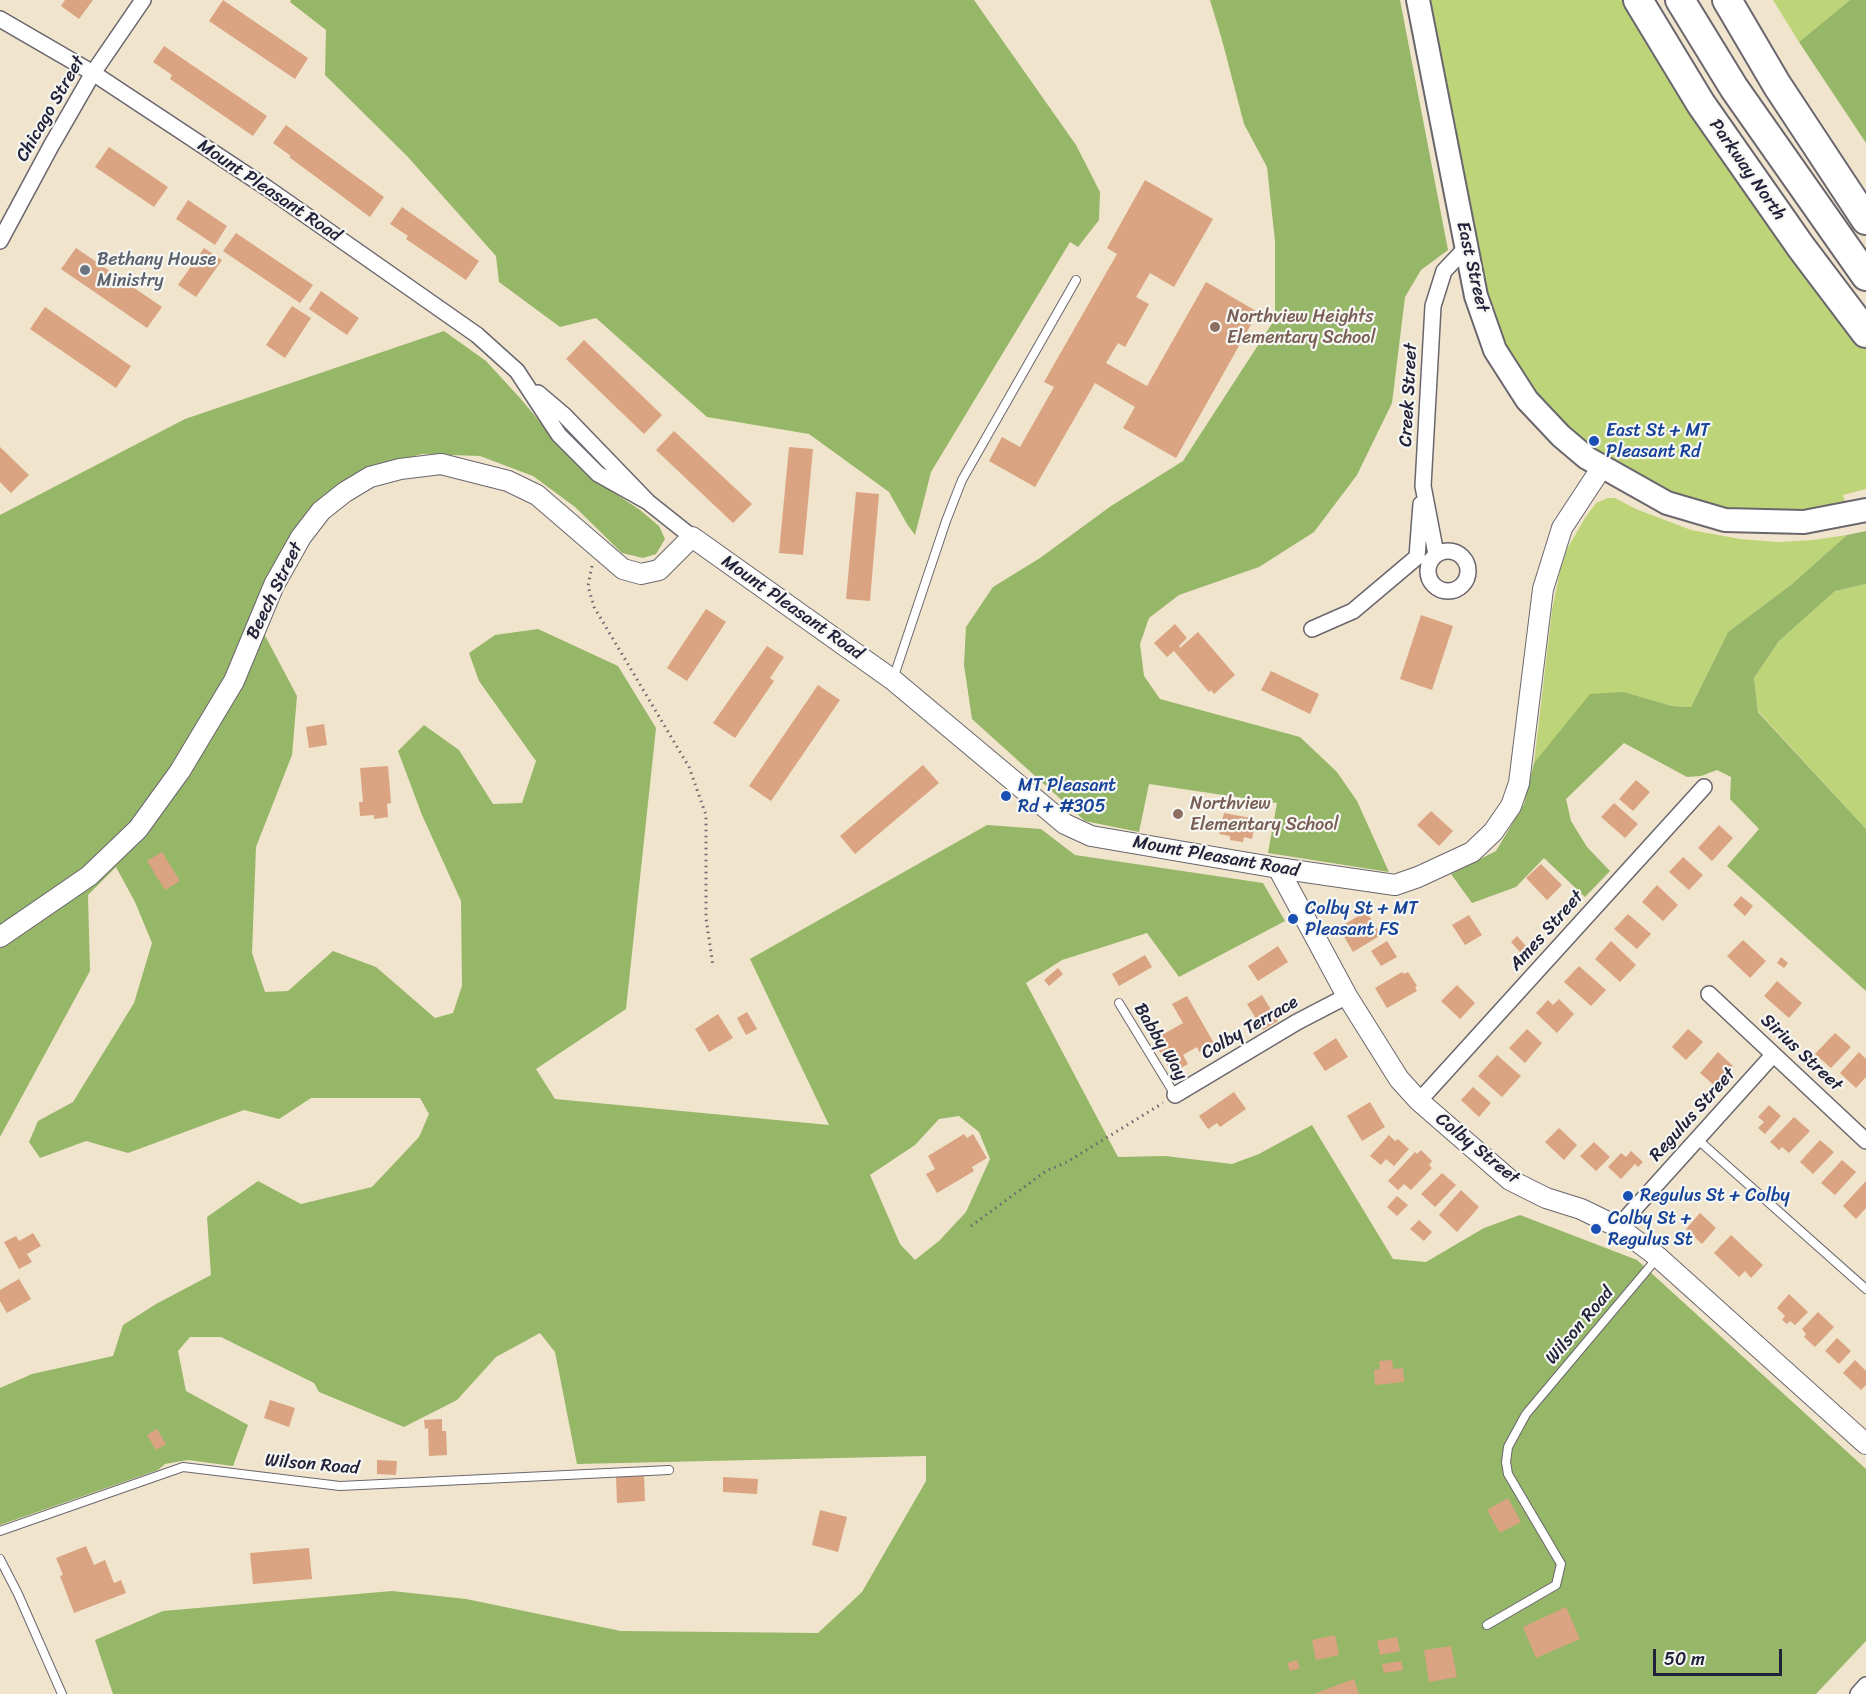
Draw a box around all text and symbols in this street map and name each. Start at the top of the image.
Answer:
street label: Chicago Street [12,52,90,166]
street label: Parkway North [1704,115,1790,225]
street label: Mount Pleasant Road [193,135,345,247]
street label: East Street [1451,220,1493,314]
place label: Bethany House Ministry [97,249,216,292]
marker: Bethany House Ministry [78,263,92,277]
place label: Northview Heights Elementary School [1227,306,1376,348]
marker: Northview Heights Elementary School [1208,320,1222,334]
street label: Creek Street [1396,343,1422,447]
place label: East St + MT Pleasant Rd [1606,420,1710,462]
marker: East St + MT Pleasant Rd [1587,434,1601,448]
street label: Beech Street [242,539,308,643]
street label: Mount Pleasant Road [717,551,867,665]
place label: MT Pleasant Rd + #305 [1018,775,1116,818]
marker: MT Pleasant Rd + #305 [999,789,1013,803]
place label: Northview Elementary School [1190,793,1339,836]
marker: Northview Elementary School [1171,807,1185,821]
street label: Mount Pleasant Road [1131,832,1301,882]
street label: Ames Street [1505,887,1589,975]
place label: Colby St + MT Pleasant FS [1305,898,1418,940]
marker: Colby St + MT Pleasant FS [1286,912,1300,926]
street label: Colby Terrace [1198,992,1302,1064]
street label: Babby Way [1129,1000,1191,1084]
street label: Sirius Street [1756,1010,1846,1096]
street label: Regulus Street [1645,1064,1741,1166]
street label: Colby Street [1431,1109,1523,1189]
place label: Regulus St + Colby [1640,1185,1790,1207]
marker: Regulus St + Colby [1621,1189,1635,1203]
place label: Colby St + Regulus St [1608,1208,1693,1250]
marker: Colby St + Regulus St [1589,1222,1603,1236]
street label: Wilson Road [1541,1283,1619,1369]
street label: Wilson Road [264,1450,360,1480]
scale bar [1656,1637,1785,1675]
text: 50 m [1664,1643,1705,1675]

